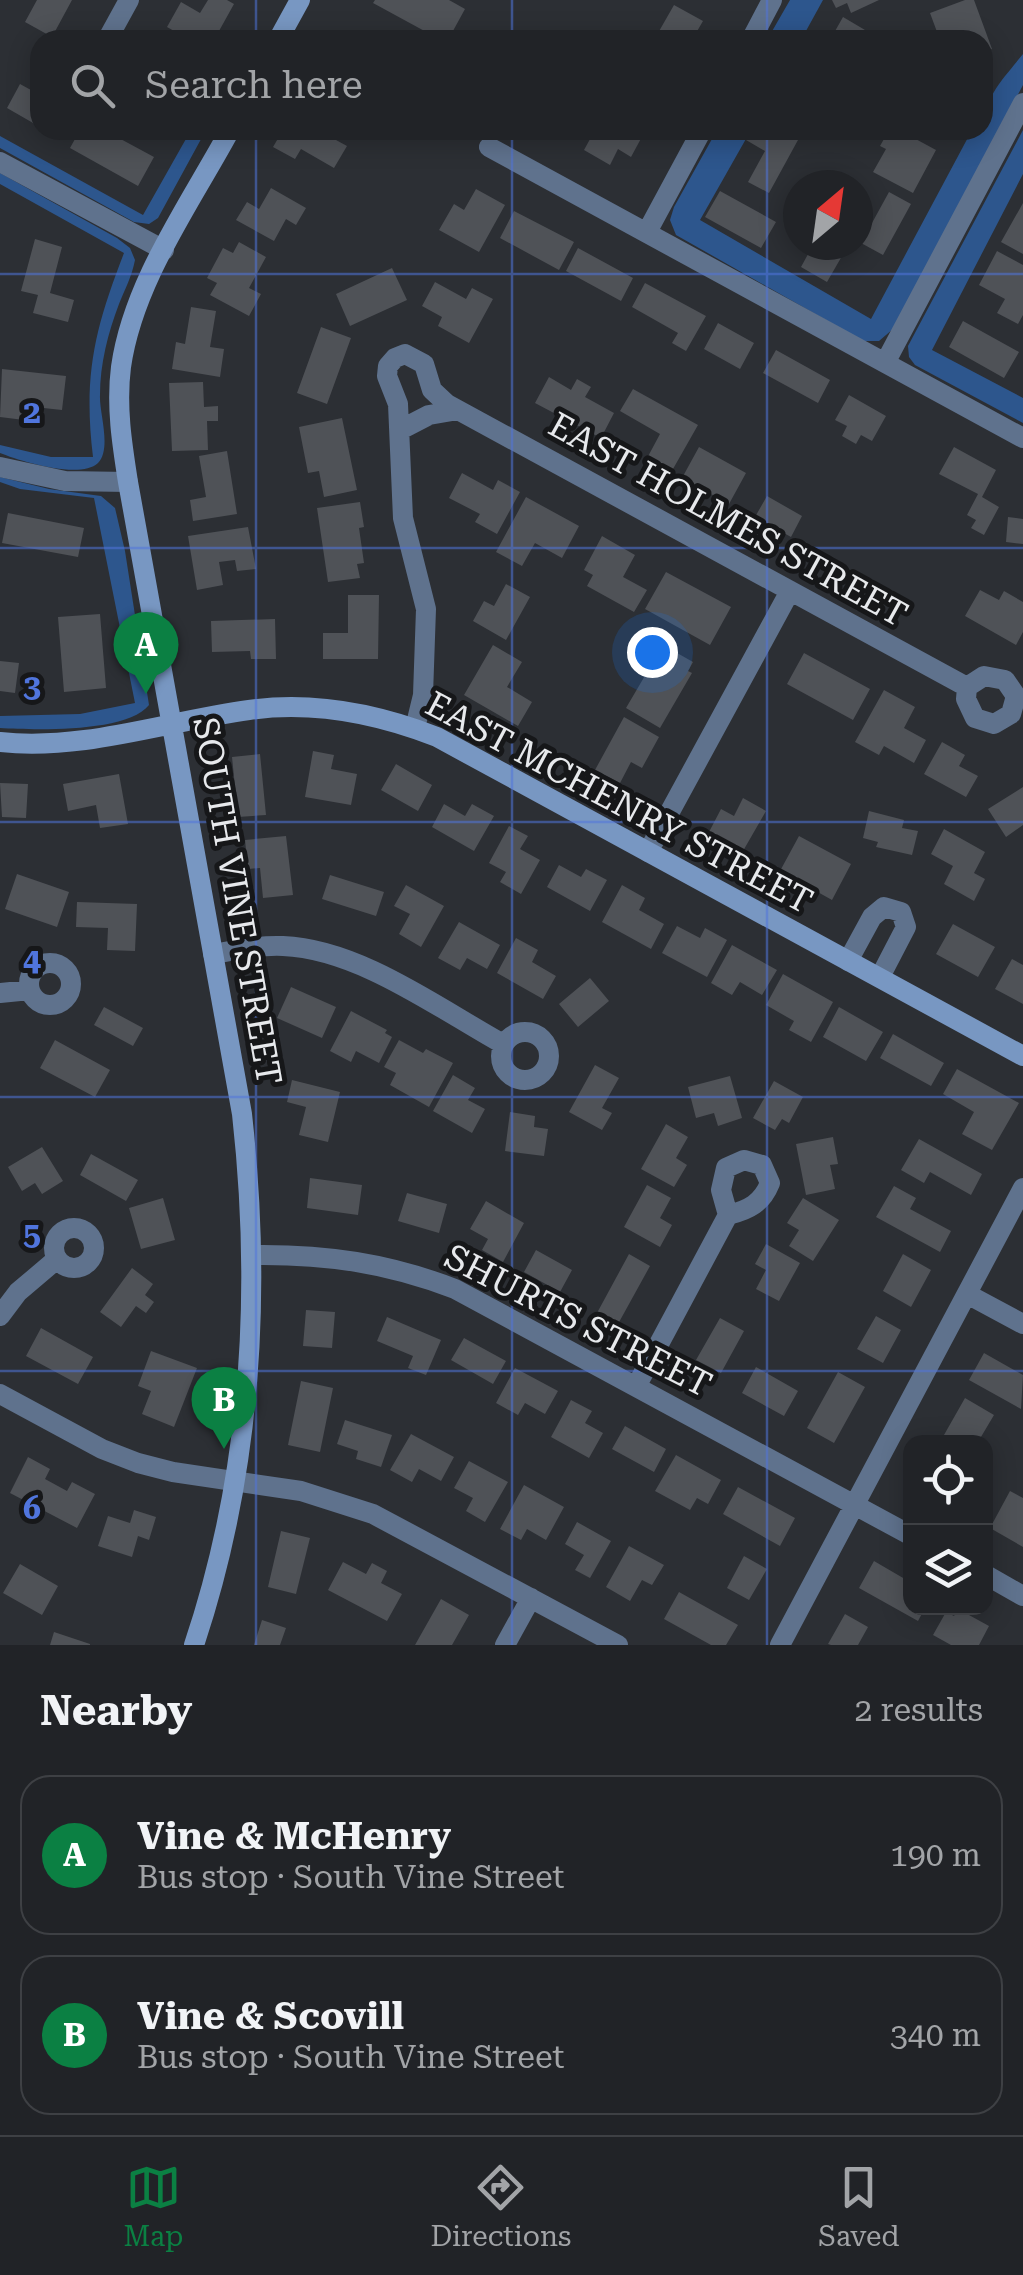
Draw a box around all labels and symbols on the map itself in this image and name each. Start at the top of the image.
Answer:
north arrow [783,170,873,260]
text: 2 [23,393,41,431]
street label: EAST HOLMES STREET [542,404,914,636]
pin: A [114,612,178,694]
your location [627,627,678,678]
text: 3 [23,667,41,705]
street label: EAST MCHENRY STREET [419,684,819,922]
street label: SOUTH VINE STREET [184,714,290,1088]
text: 4 [23,941,41,979]
text: 5 [23,1215,41,1253]
street label: SHURTS STREET [438,1236,718,1406]
pin: B [192,1366,256,1449]
text: 6 [23,1489,41,1527]

